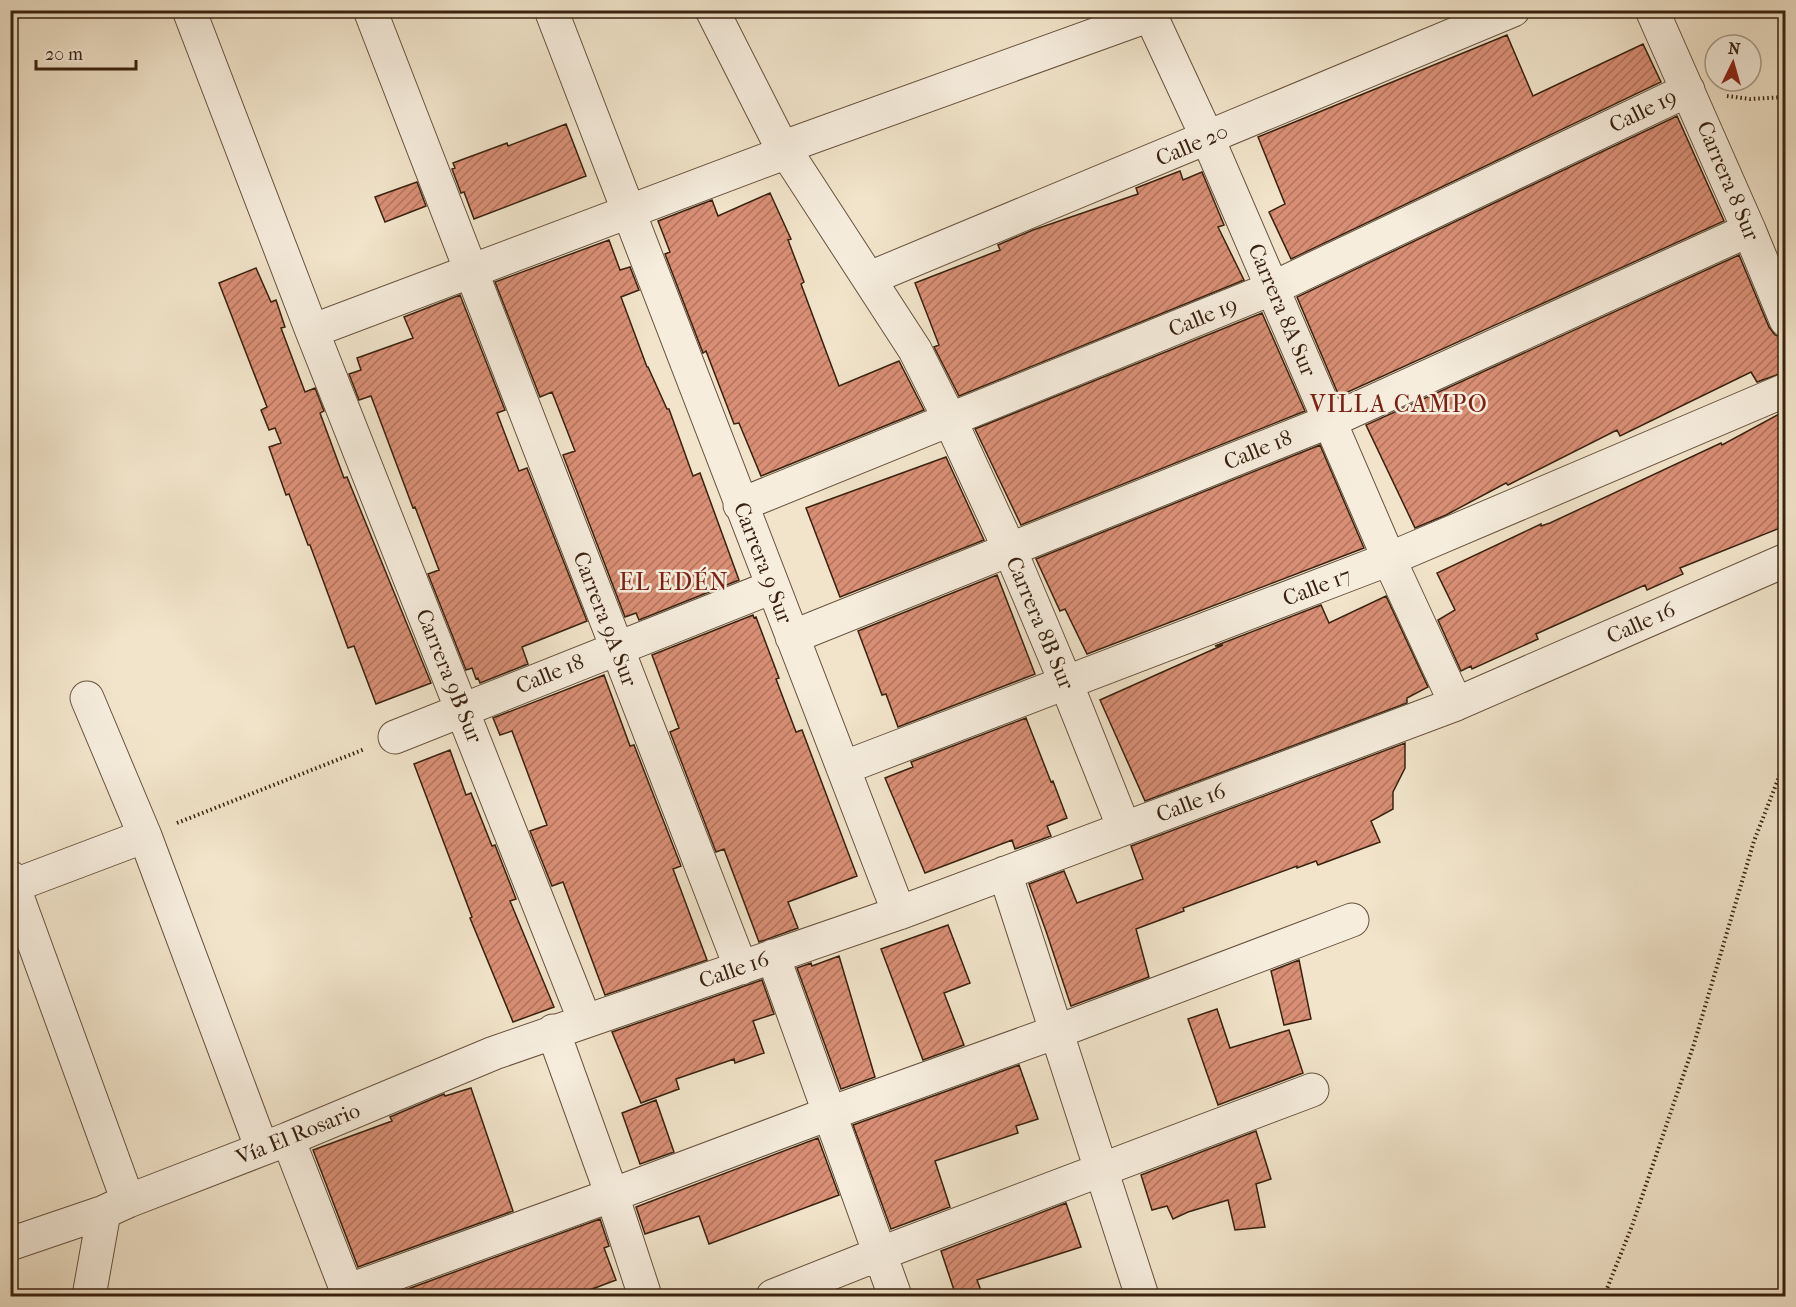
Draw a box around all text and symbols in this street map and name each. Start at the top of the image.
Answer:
scale bar [36,33,136,71]
north arrow [1703,33,1763,93]
text: N [1727,39,1742,59]
text: 20 m [45,44,83,65]
street label: Calle 19 [1605,84,1681,138]
street label: Carrera 8 Sur [1691,117,1765,245]
street label: Calle 20 [1152,118,1232,172]
street label: Carrera 8A Sur [1242,240,1322,381]
street label: Calle 19 [1165,291,1241,343]
district label: VILLA CAMPO [1309,390,1488,418]
street label: Calle 18 [1220,425,1296,475]
street label: Carrera 9 Sur [728,499,798,628]
street label: Carrera 9A Sur [567,548,643,691]
street label: Carrera 8B Sur [1000,553,1080,694]
street label: Calle 17 [1279,562,1355,612]
district label: EL EDÉN [619,567,729,596]
street label: Calle 16 [1603,596,1679,650]
street label: Carrera 9B Sur [410,605,488,747]
street label: Calle 18 [512,649,588,699]
street label: Calle 16 [1153,778,1229,828]
street label: Calle 16 [696,946,772,994]
street label: Vía El Rosario [231,1097,364,1171]

